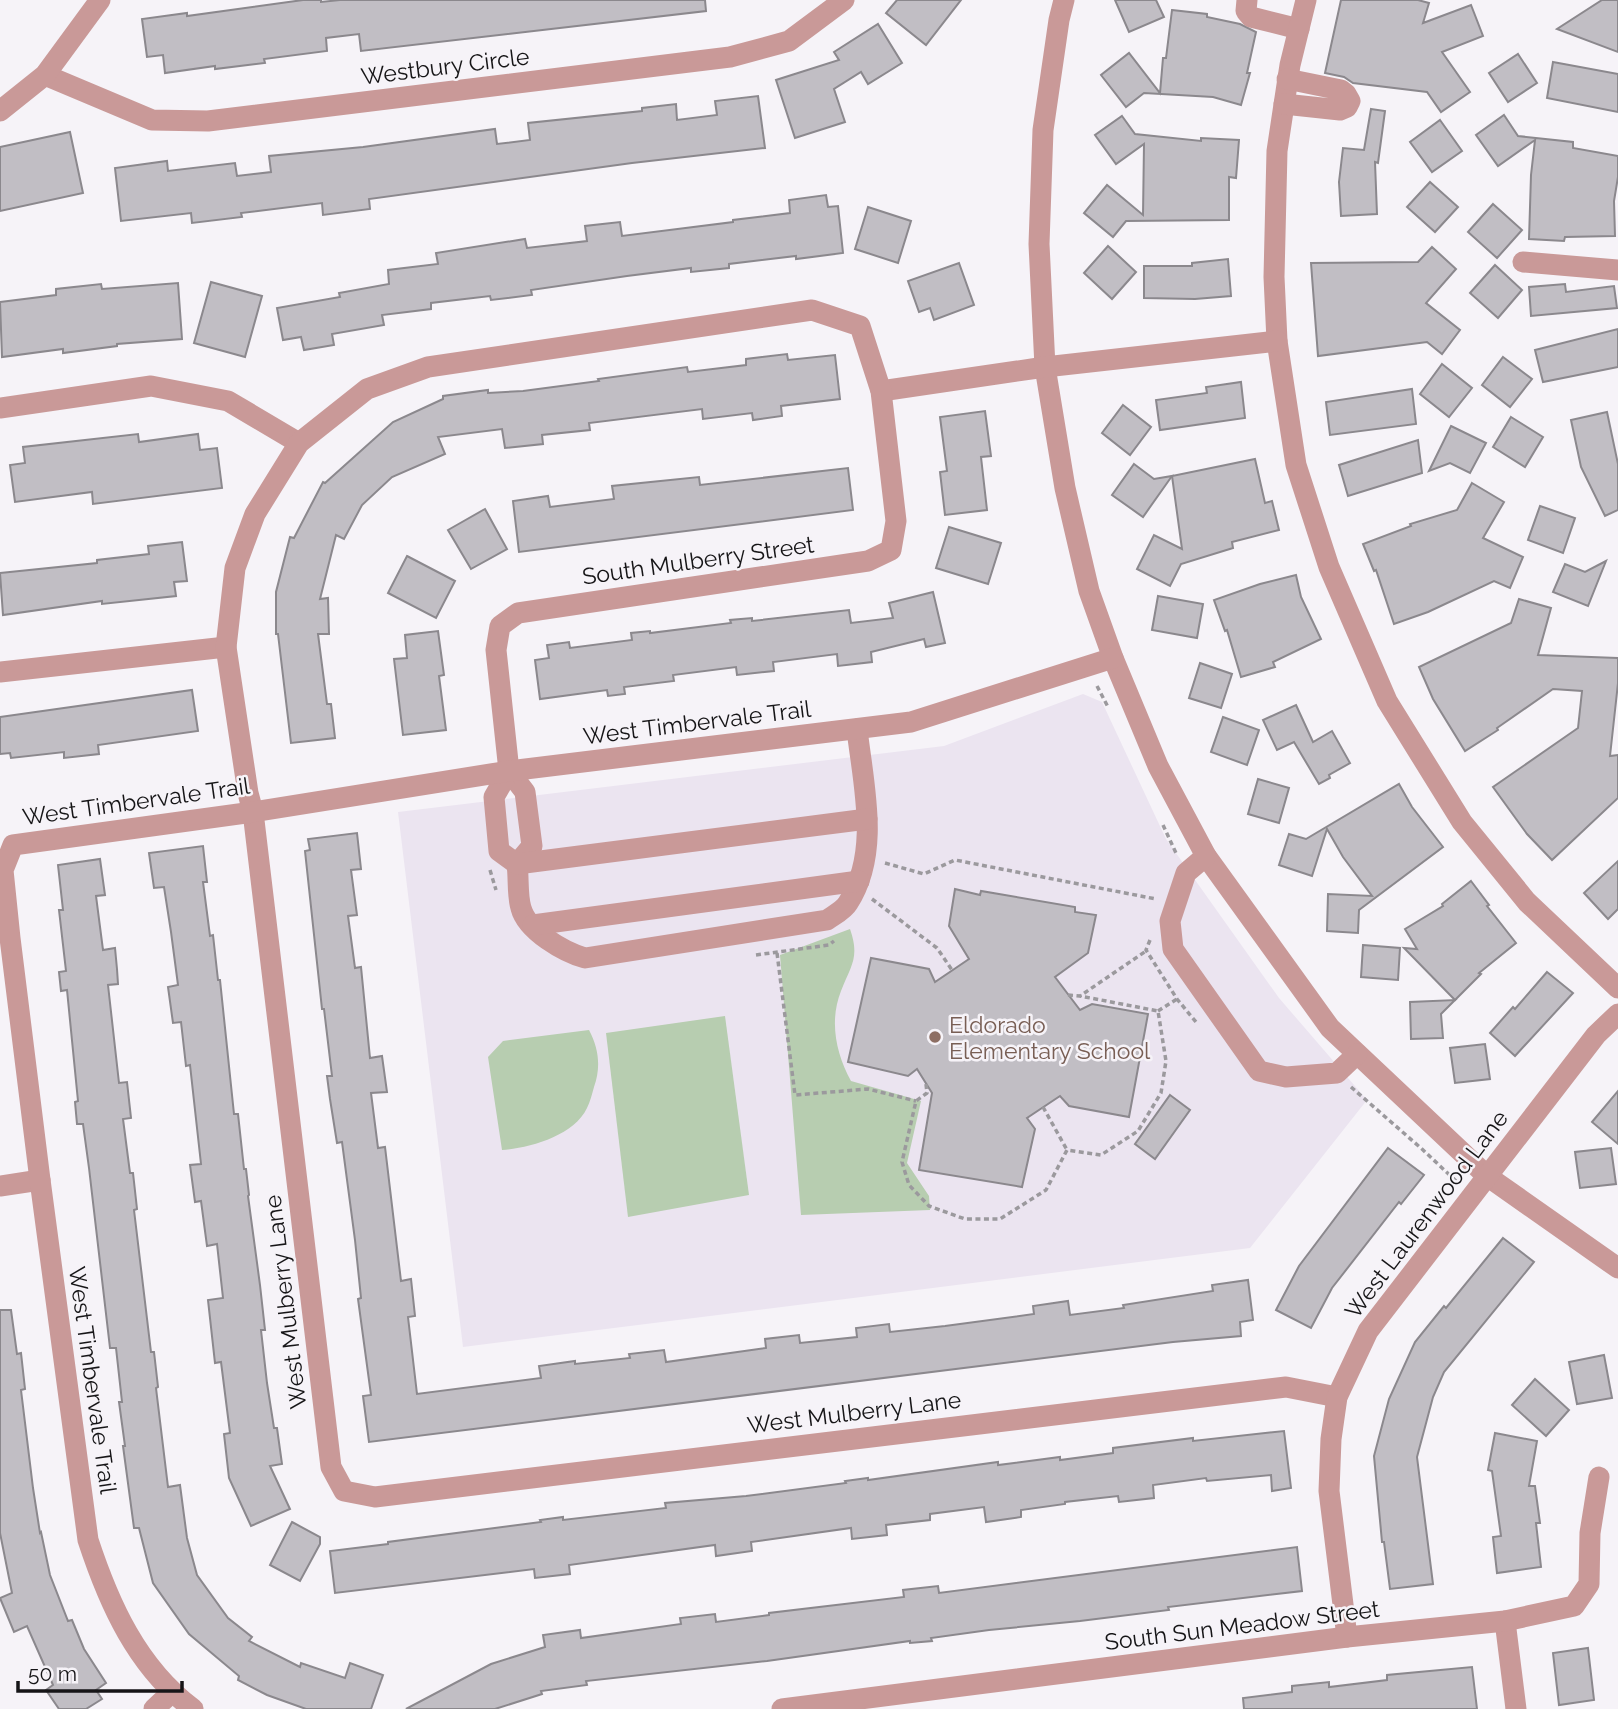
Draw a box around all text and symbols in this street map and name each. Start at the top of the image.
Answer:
street label: Westbury Circle [359,42,531,90]
street label: South Mulberry Street [580,530,816,590]
street label: West Timbervale Trail [582,695,813,749]
street label: West Timbervale Trail [21,772,252,830]
place label: Eldorado Elementary School [949,1011,1151,1064]
marker: Eldorado Elementary School [927,1029,943,1045]
street label: West Laurenwood Lane [1339,1105,1513,1323]
street label: West Mulberry Lane [258,1194,312,1410]
street label: West Timbervale Trail [64,1265,122,1496]
street label: West Mulberry Lane [746,1385,962,1439]
street label: South Sun Meadow Street [1103,1595,1381,1655]
scale bar [18,1650,182,1694]
text: 50 m [28,1661,77,1686]

